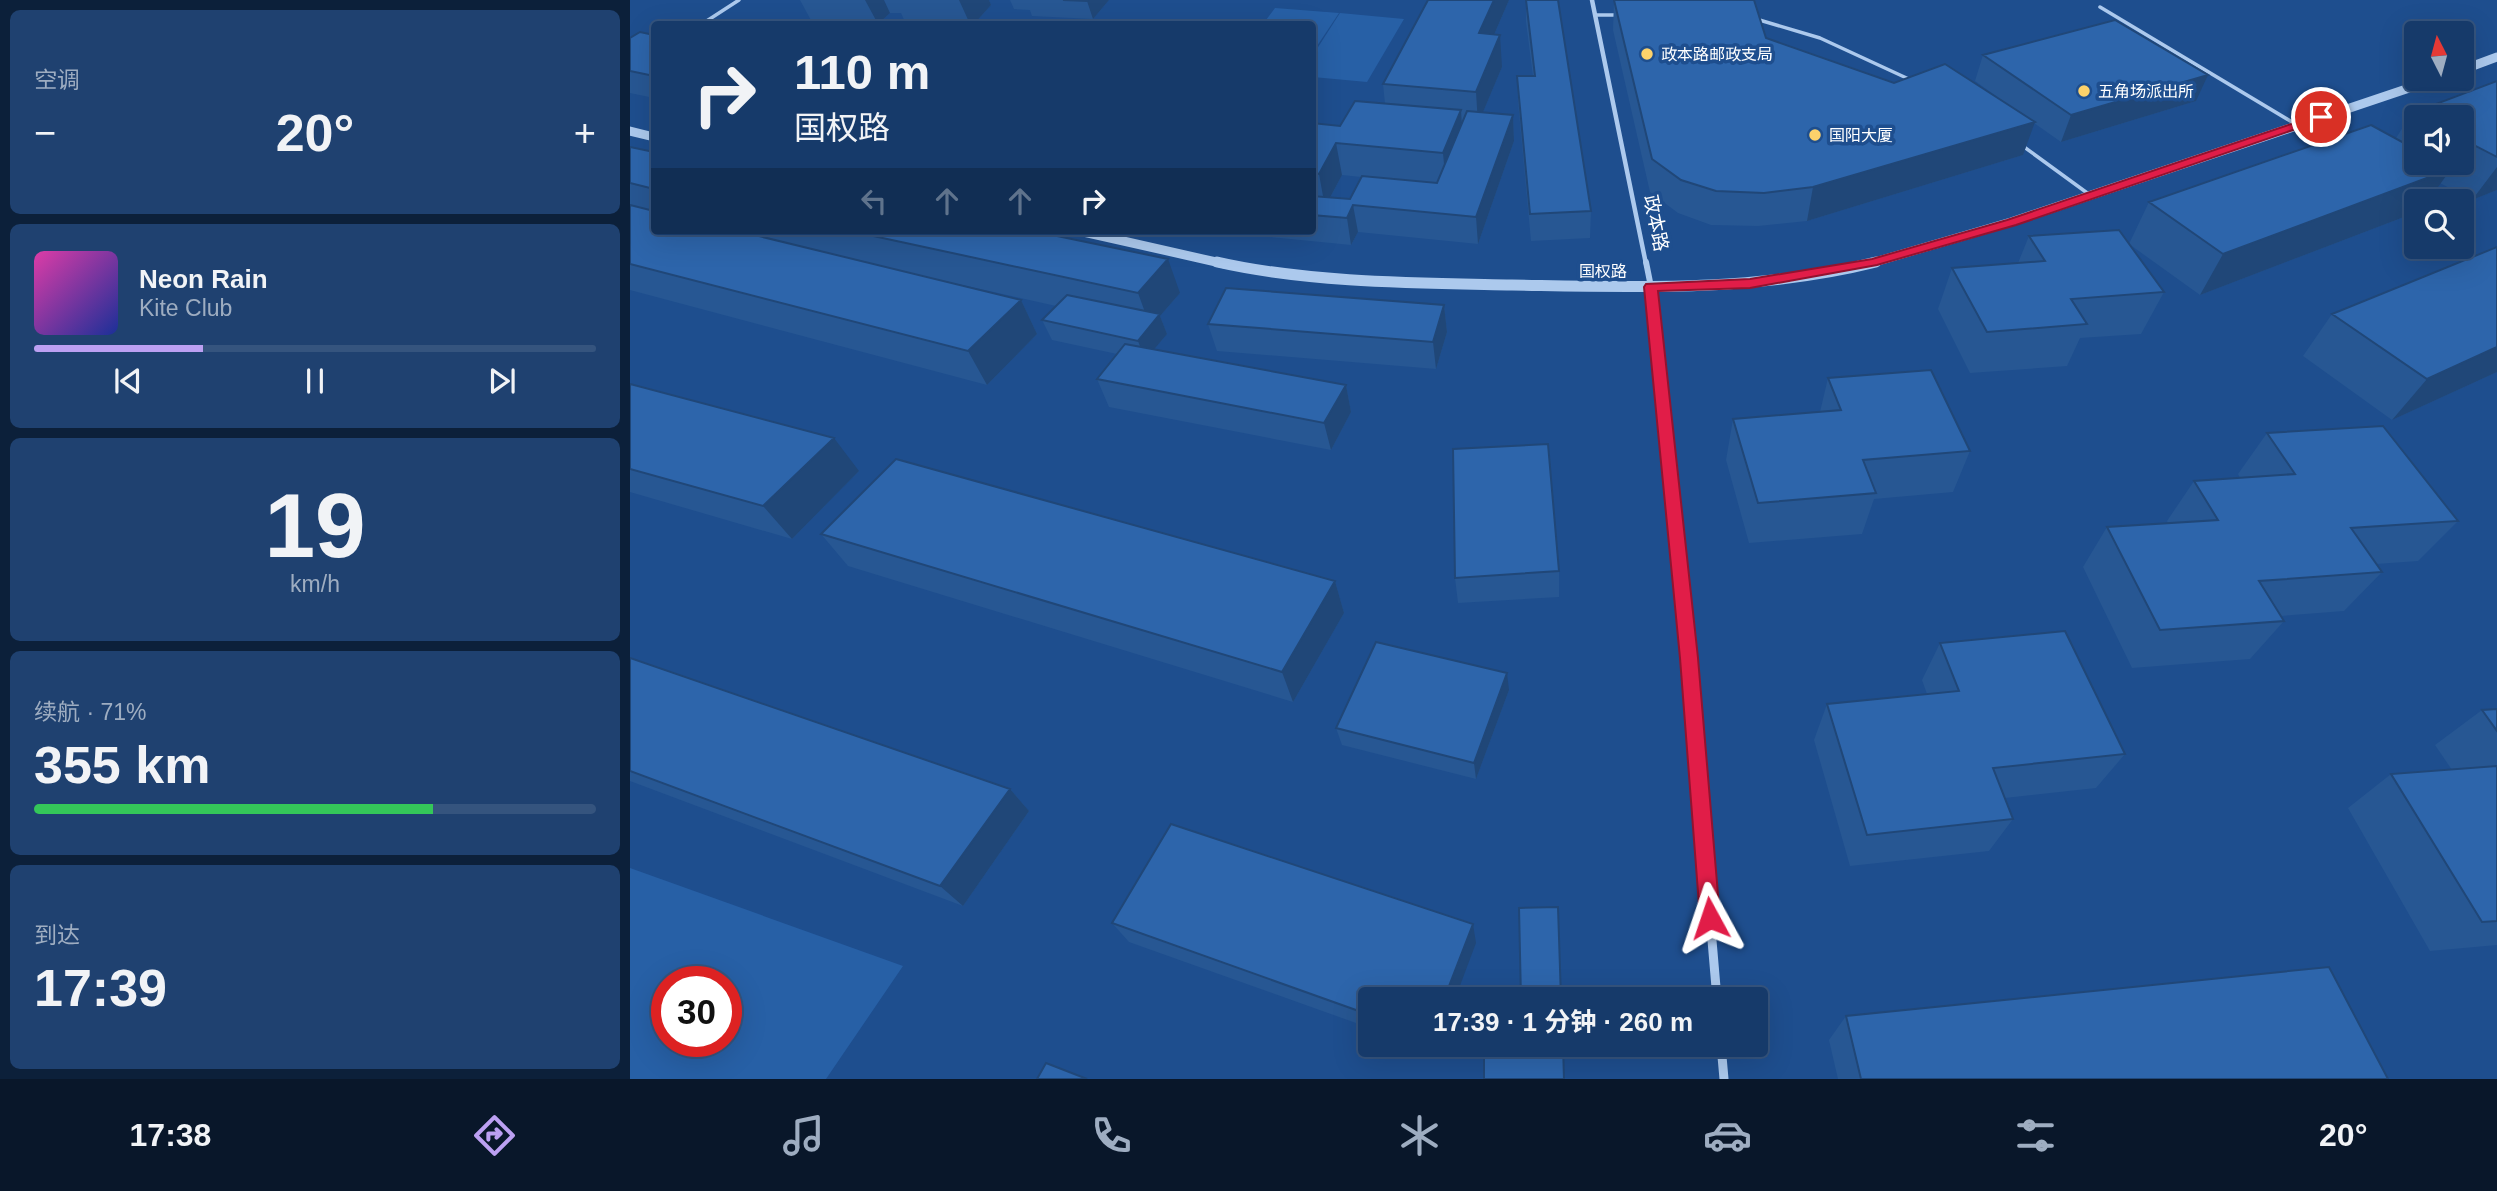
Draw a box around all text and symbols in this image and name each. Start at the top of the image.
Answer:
north arrow [2404,21,2474,91]
map controls [2404,21,2474,259]
text: 110 m [794,45,930,99]
marker: 政本路邮政支局 [1639,46,1655,62]
place label: 政本路邮政支局 [1661,46,1773,63]
icon: right [679,49,770,140]
text: 空调 [34,67,80,93]
place label: 五角场派出所 [2098,82,2194,100]
marker: 五角场派出所 [2076,83,2092,99]
pin [2291,87,2351,147]
icon: arrive [2302,98,2340,136]
text: 20° [276,104,354,162]
button: sound [2404,105,2474,175]
text: 国权路 [794,110,890,146]
text: − [34,112,56,154]
text: + [574,112,596,154]
marker: 国阳大厦 [1807,127,1823,143]
place label: 国阳大厦 [1829,127,1893,144]
icon: left [855,182,893,220]
icon: ahead [928,182,966,220]
icon: ahead [1001,182,1039,220]
icon: right [1074,182,1112,220]
button: search [2404,189,2474,259]
street label: 政本路 [1640,193,1672,253]
street label: 国权路 [1579,263,1627,280]
text: Neon Rain [139,264,268,294]
text: Kite Club [139,295,232,321]
icon: previous [109,362,147,400]
icon: pause [296,362,334,400]
icon: next [483,362,521,400]
text: 19 [264,475,366,576]
text: km/h [290,571,340,597]
text: 续航 · 71% [34,699,146,725]
text: 355 km [34,736,210,794]
position arrow [1673,881,1747,955]
text: 到达 [34,922,80,948]
text: 17:39 [34,959,167,1017]
speed limit sign: 30 [651,966,742,1057]
text: 17:39 · 1 分钟 · 260 m [1433,1007,1693,1037]
icon: directions [470,1111,519,1160]
icon: music [779,1111,828,1160]
icon: phone [1087,1111,1136,1160]
icon: climate [1395,1111,1444,1160]
icon: car [1703,1111,1752,1160]
icon: filters [2011,1111,2060,1160]
text: 17:38 [130,1117,211,1153]
text: 20° [2319,1117,2367,1153]

